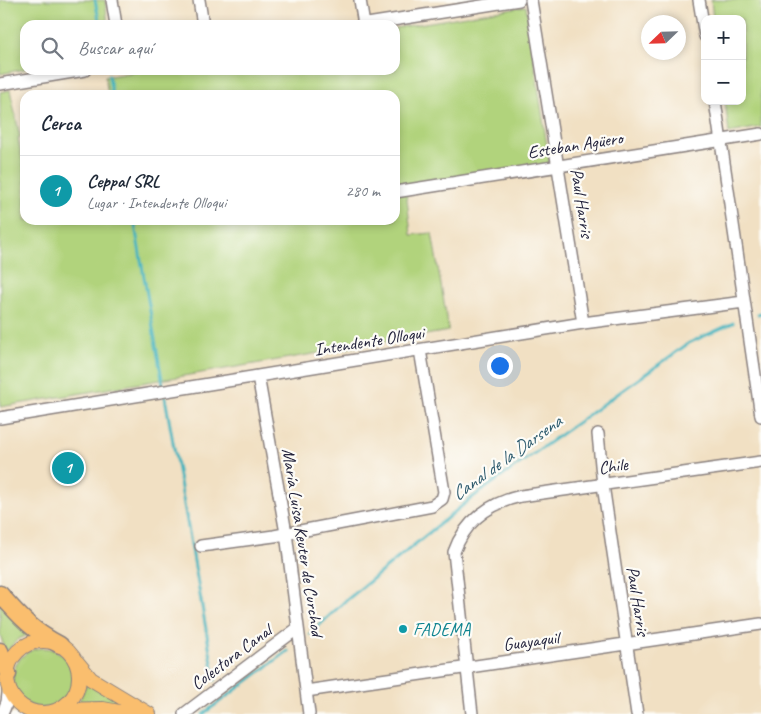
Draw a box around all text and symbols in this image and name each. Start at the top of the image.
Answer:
north arrow [641,15,686,60]
map controls [701,15,746,105]
button: + [701,15,746,60]
search box [20,20,400,75]
icon: search [38,34,66,62]
text: Buscar aquí [78,36,152,60]
button: − [701,60,746,105]
text: Cerca [40,110,81,136]
street label: Esteban Agüero [526,126,626,163]
street label: Paul Harris [566,167,599,241]
text: Ceppal SRL [87,169,160,193]
text: 1 [52,181,60,201]
text: 280 m [346,181,380,201]
text: Lugar · Intendente Olloqui [87,193,226,213]
street label: Intendente Olloqui [313,321,428,361]
your location [487,353,513,379]
water label: Canal de la Darsena [447,409,568,506]
street label: María Luisa Keuter de Curchod [277,447,329,640]
pin: 1 [52,449,84,487]
street label: Chile [597,453,630,479]
street label: Paul Harris [622,565,655,639]
street label: Colectora Canal [186,618,278,694]
place label: FADEMA [413,618,471,640]
marker: FADEMA [397,623,409,635]
street label: Guayaquil [502,626,563,656]

